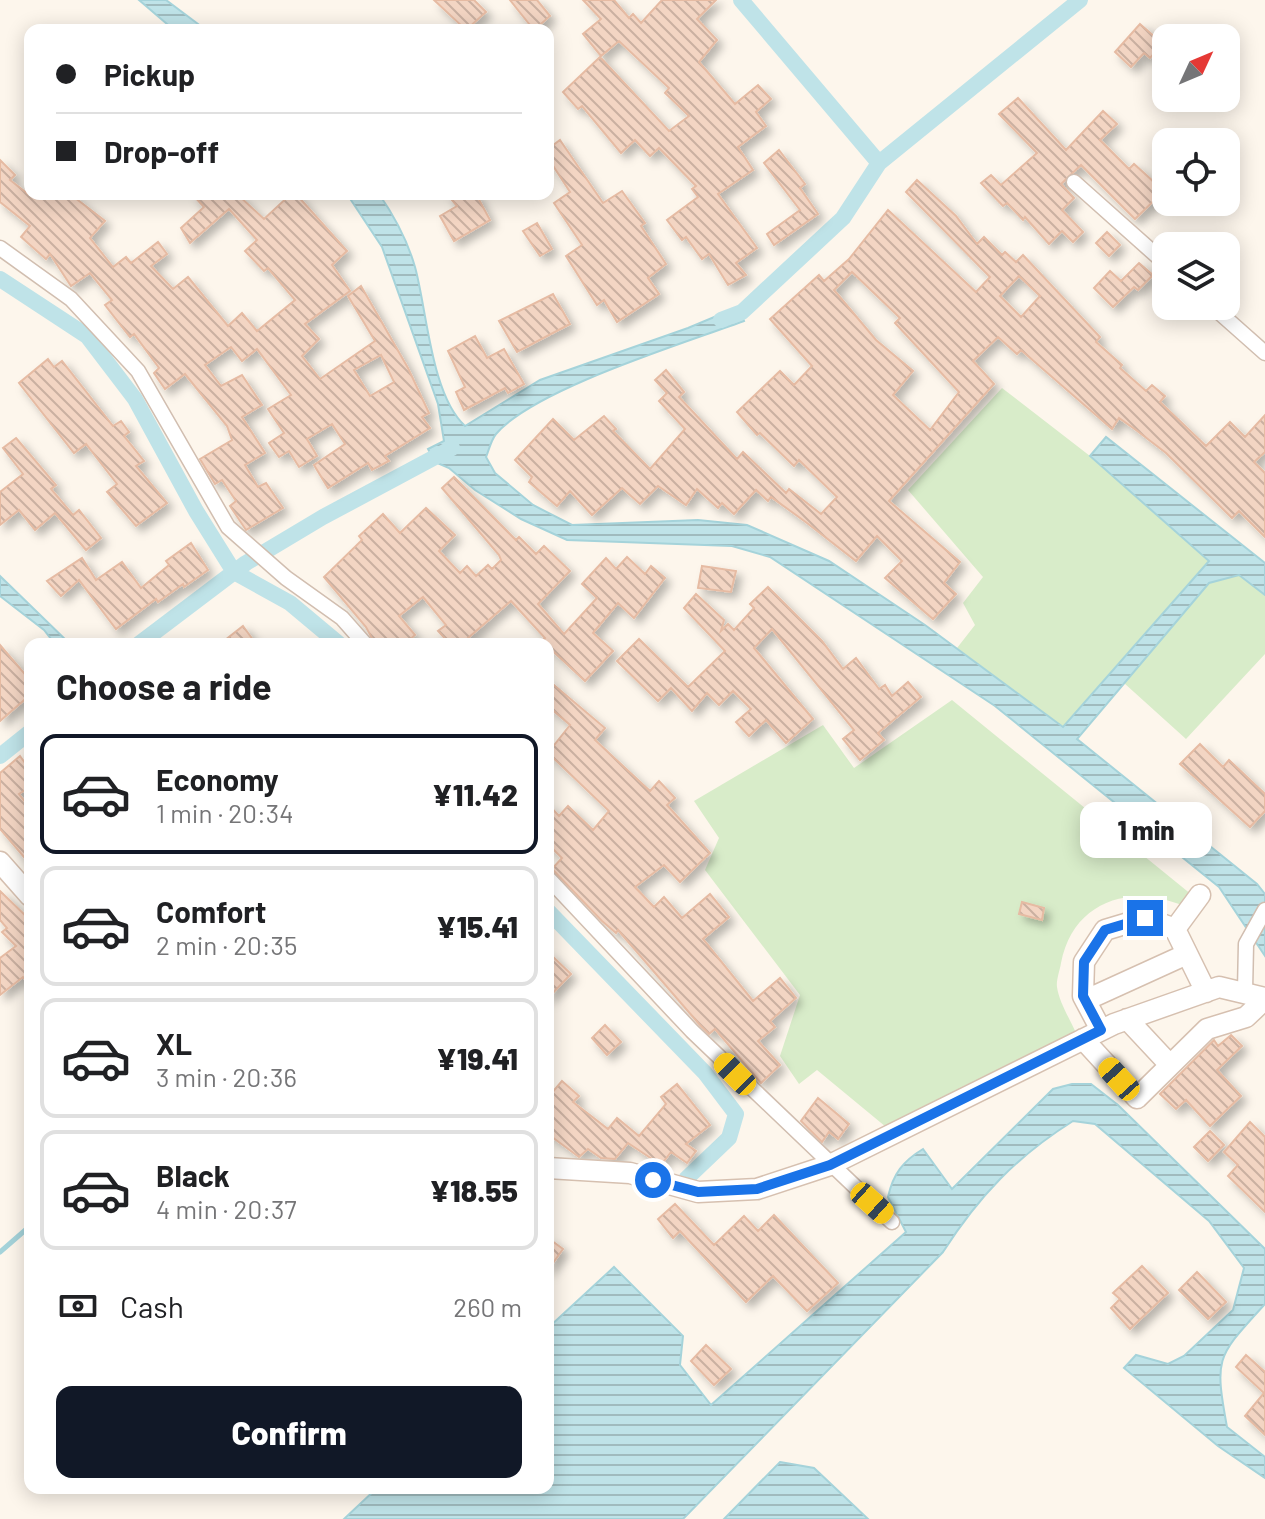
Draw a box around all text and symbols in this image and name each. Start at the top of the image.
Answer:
north arrow [1152,24,1240,112]
map controls [1152,24,1240,320]
text: Pickup [104,56,195,92]
button: locate [1152,128,1240,216]
text: Drop-off [104,133,219,169]
button: layers [1152,232,1240,320]
text: Choose a ride [56,664,272,707]
icon: car [60,758,132,830]
text: Economy [156,761,279,797]
text: ¥11.42 [432,776,518,812]
text: 1 min · 20:34 [156,797,293,828]
callout: 1 min [1079,802,1211,858]
text: 1 min [1117,814,1175,845]
icon: car [60,890,132,962]
text: Comfort [156,893,266,929]
route end [1127,900,1163,936]
text: ¥15.41 [436,908,518,944]
text: 2 min · 20:35 [156,929,297,960]
icon: car [60,1022,132,1094]
text: XL [156,1025,192,1061]
text: ¥19.41 [436,1040,518,1076]
car [710,1049,760,1099]
car [1094,1053,1144,1105]
text: 3 min · 20:36 [156,1061,297,1092]
icon: car [60,1154,132,1226]
text: Black [156,1157,230,1193]
route start [635,1162,671,1198]
text: ¥18.55 [430,1172,518,1208]
car [846,1178,898,1228]
text: 4 min · 20:37 [156,1193,297,1224]
icon: cash [56,1284,100,1328]
text: Cash [120,1288,184,1324]
text: 260 m [453,1291,522,1322]
button: Confirm [56,1386,522,1478]

